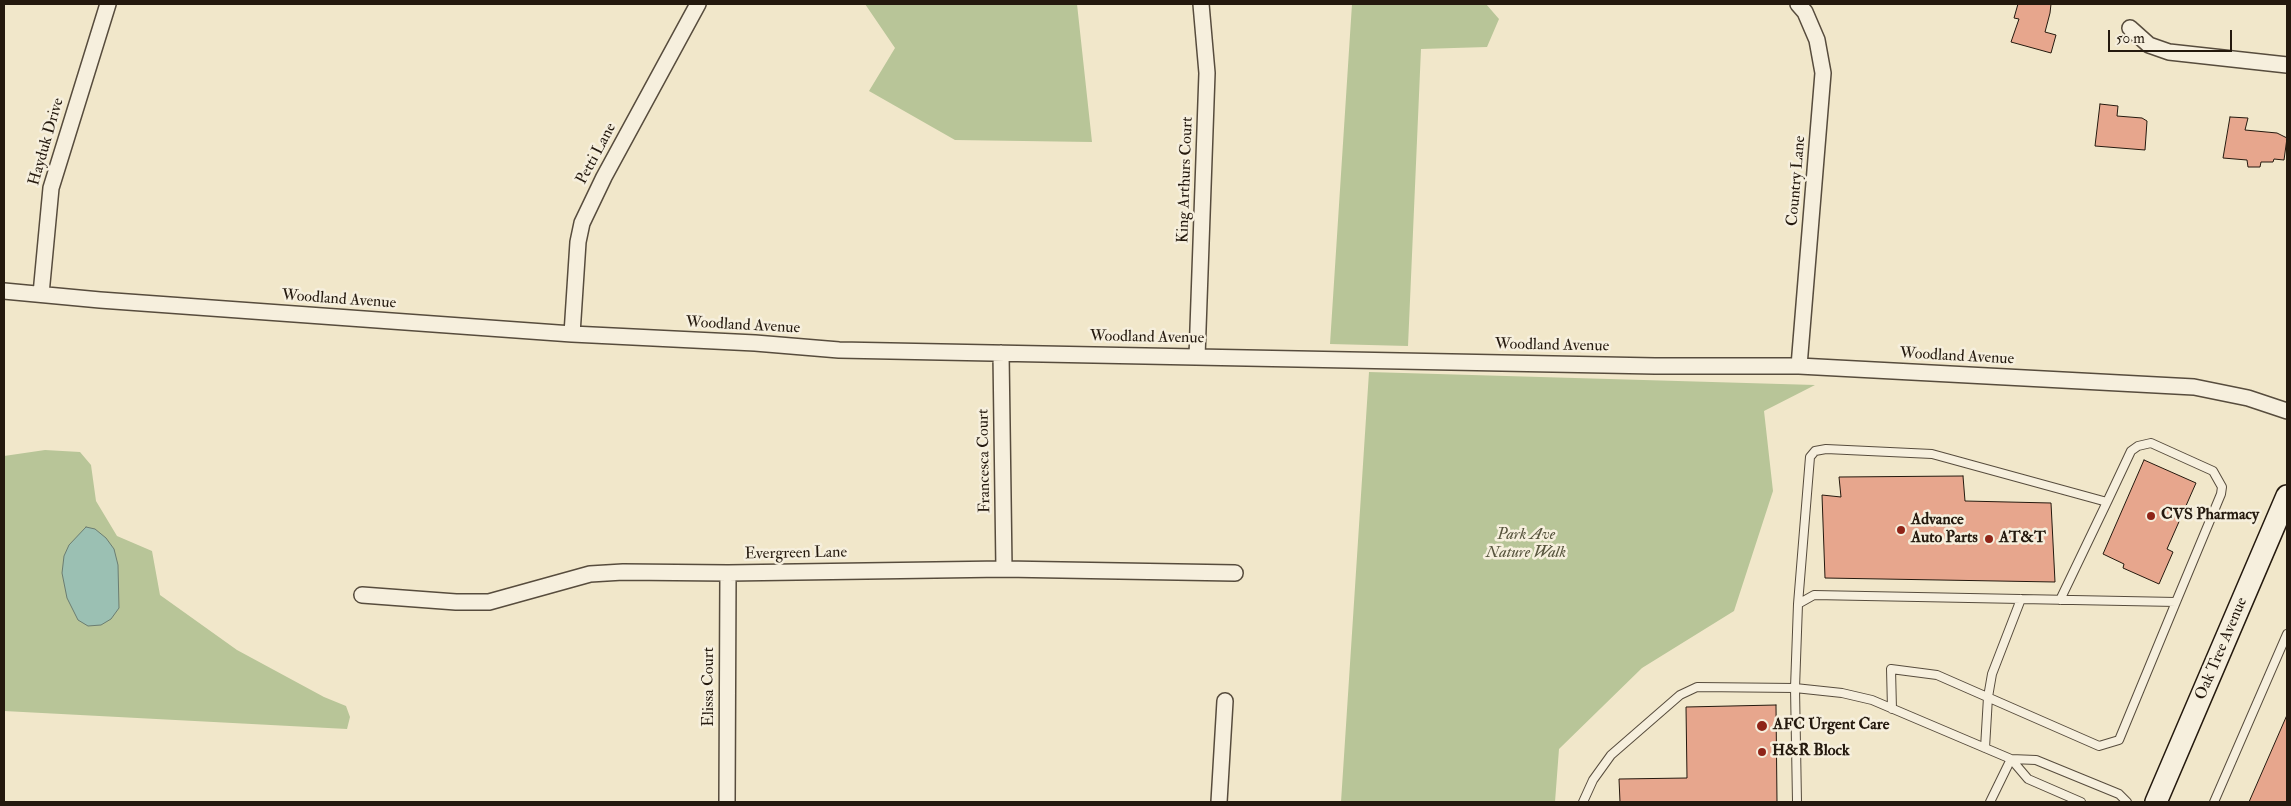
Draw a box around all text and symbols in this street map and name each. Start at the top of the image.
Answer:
scale bar [2111,20,2235,52]
text: 50 m [2116,29,2145,48]
street label: Hayduk Drive [25,96,69,188]
street label: King Arthurs Court [1174,116,1198,244]
street label: Petti Lane [573,120,621,188]
street label: Country Lane [1783,135,1811,227]
street label: Woodland Avenue [281,286,397,314]
street label: Woodland Avenue [685,313,801,339]
street label: Woodland Avenue [1090,327,1204,349]
street label: Woodland Avenue [1495,335,1609,357]
street label: Woodland Avenue [1899,344,2015,370]
street label: Francesca Court [974,409,996,513]
place label: CVS Pharmacy [2161,506,2259,526]
marker: CVS Pharmacy [2145,510,2157,522]
place label: Advance Auto Parts [1911,511,1978,549]
marker: Advance Auto Parts [1895,524,1907,536]
park label: Park Ave Nature Walk [1486,526,1566,564]
place label: AT&T [1999,529,2046,549]
marker: AT&T [1983,533,1995,545]
street label: Evergreen Lane [745,544,847,564]
street label: Oak Tree Avenue [2192,595,2252,703]
street label: Elissa Court [700,647,720,727]
place label: AFC Urgent Care [1773,716,1889,736]
marker: AFC Urgent Care [1755,719,1769,733]
place label: H&R Block [1772,742,1850,762]
marker: H&R Block [1756,746,1768,758]

